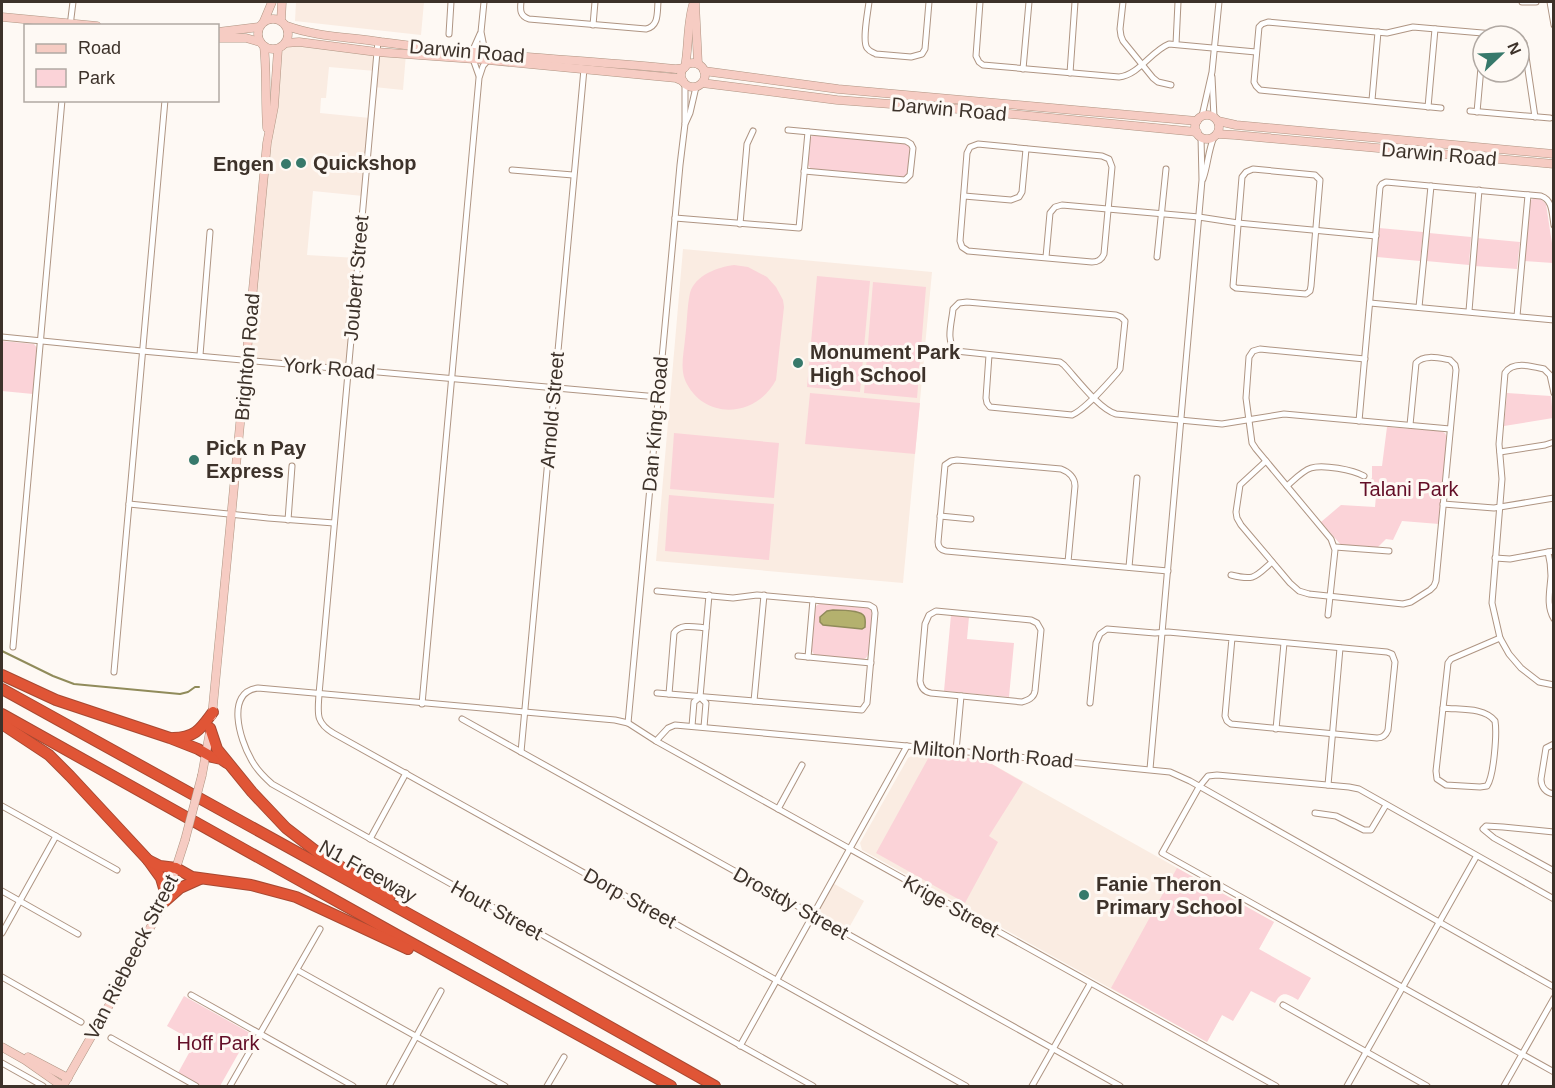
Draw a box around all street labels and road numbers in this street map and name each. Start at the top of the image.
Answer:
street label: Darwin Road [408,35,526,67]
street label: Darwin Road [890,93,1008,125]
street label: Darwin Road [1380,138,1498,170]
street label: Joubert Street [340,214,372,342]
street label: Brighton Road [230,292,264,422]
street label: Arnold Street [536,350,568,469]
street label: York Road [282,353,376,383]
street label: Dan King Road [638,355,672,493]
street label: Milton North Road [912,736,1074,772]
street label: N1 Freeway [316,835,420,907]
street label: Drostdy Street [730,862,853,944]
street label: Dorp Street [580,864,680,933]
street label: Van Riebeeck Street [80,871,182,1043]
street label: Krige Street [899,871,1003,941]
street label: Hout Street [447,876,547,944]

